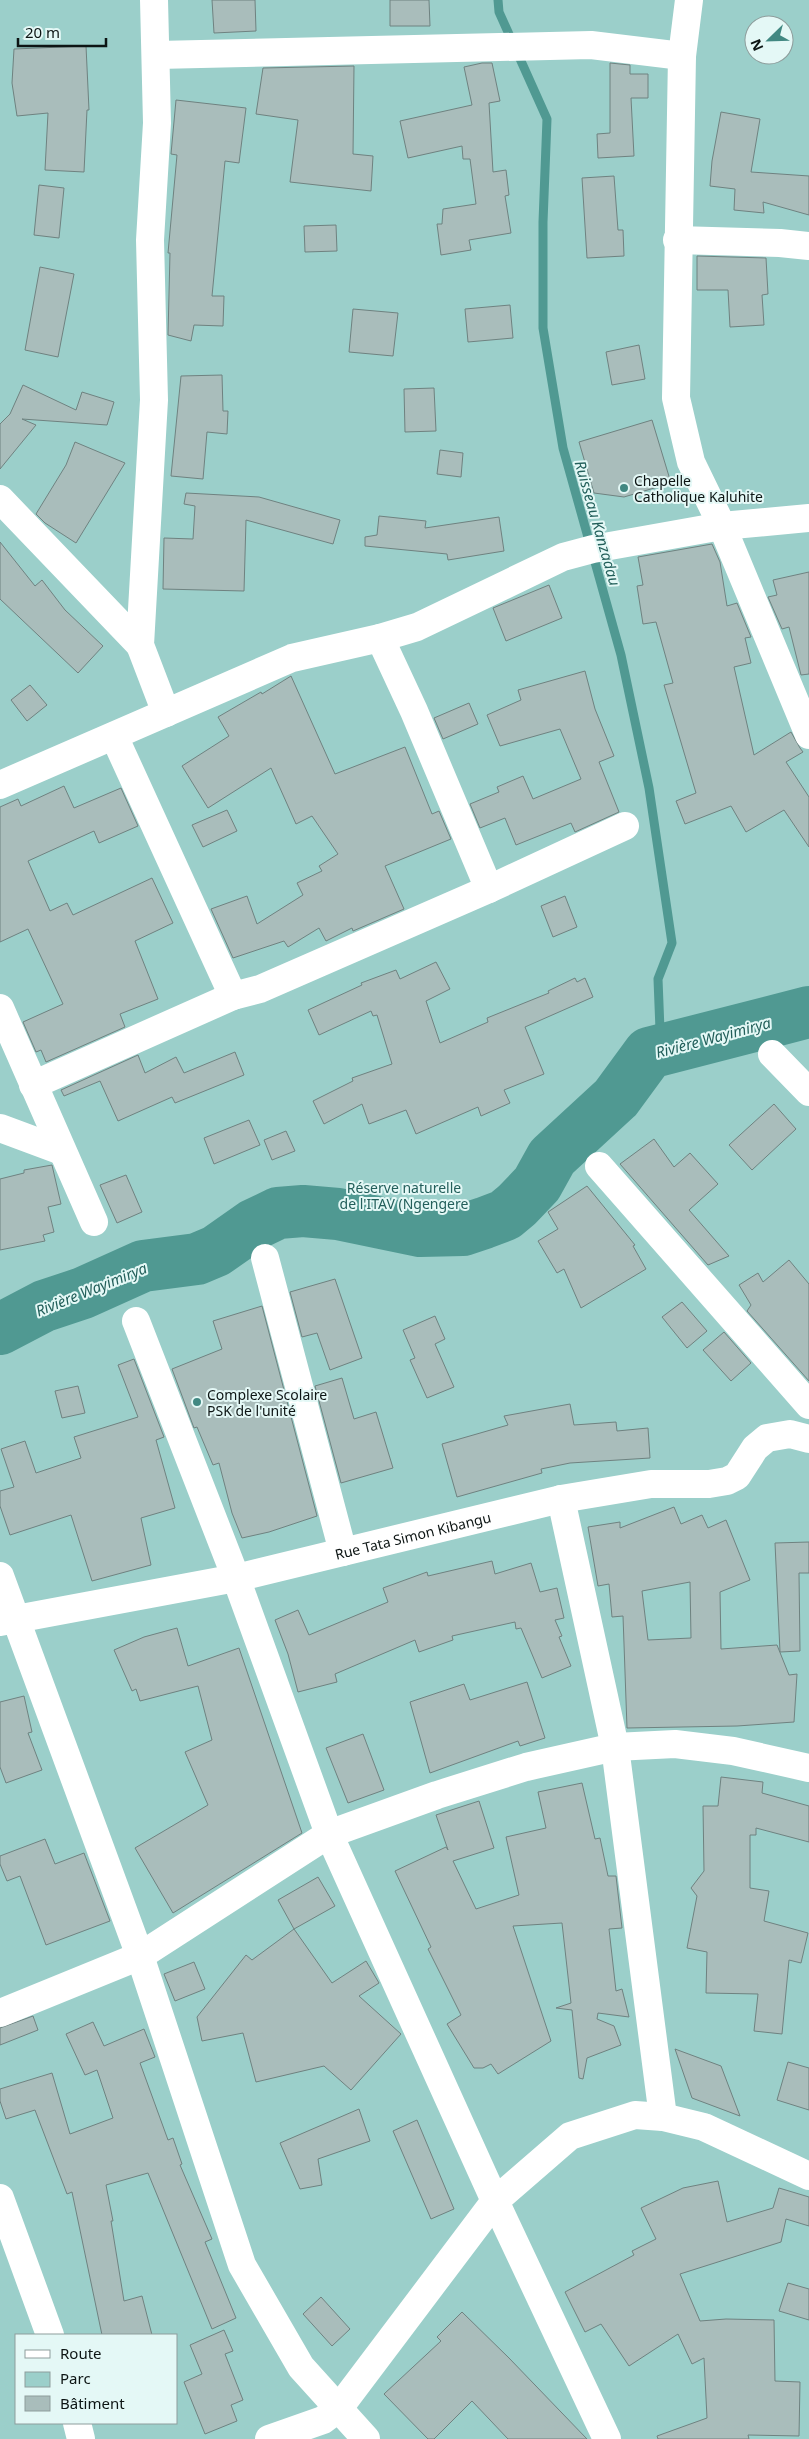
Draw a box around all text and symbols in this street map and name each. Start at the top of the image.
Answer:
scale bar [18,15,105,47]
north arrow [744,15,794,65]
text: 20 m [25,22,60,42]
text: N [746,36,768,54]
water label: Ruisseau Kanzadau [571,458,626,588]
place label: Chapelle Catholique Kaluhite [634,471,763,506]
marker: Chapelle Catholique Kaluhite [618,482,630,494]
water label: Rivière Wayimirya [653,1012,773,1062]
park label: Réserve naturelle de l'ITAV (Ngengere [340,1178,468,1213]
water label: Rivière Wayimirya [32,1257,150,1320]
place label: Complexe Scolaire PSK de l'unité [207,1385,327,1420]
marker: Complexe Scolaire PSK de l'unité [191,1396,203,1408]
street label: Rue Tata Simon Kibangu [333,1507,493,1563]
legend [15,2334,178,2424]
text: Route [60,2343,102,2363]
text: Parc [60,2368,91,2388]
text: Bâtiment [60,2393,125,2413]

